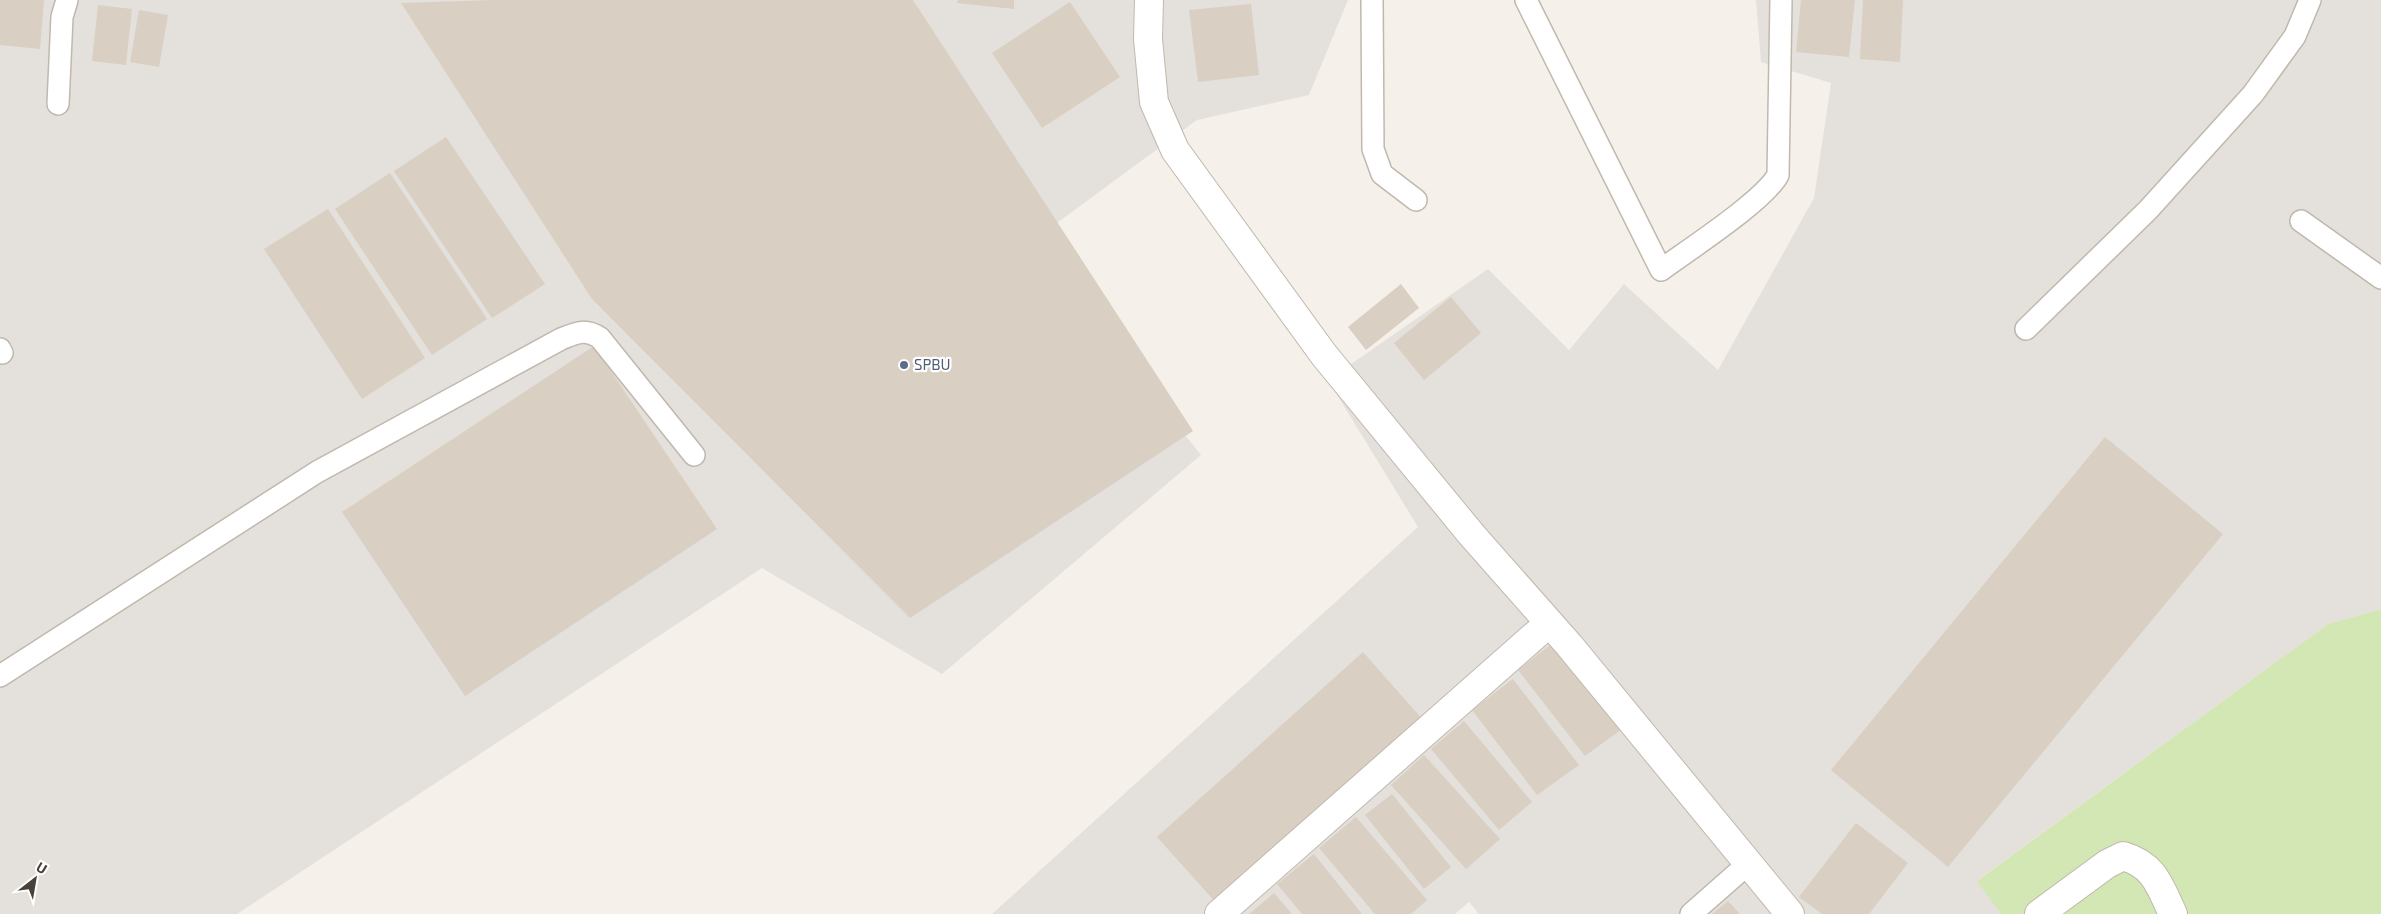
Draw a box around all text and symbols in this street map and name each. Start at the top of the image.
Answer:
place label: SPBU [914,355,951,373]
marker: SPBU [898,359,910,371]
north arrow [10,854,60,904]
text: U [33,858,50,877]

